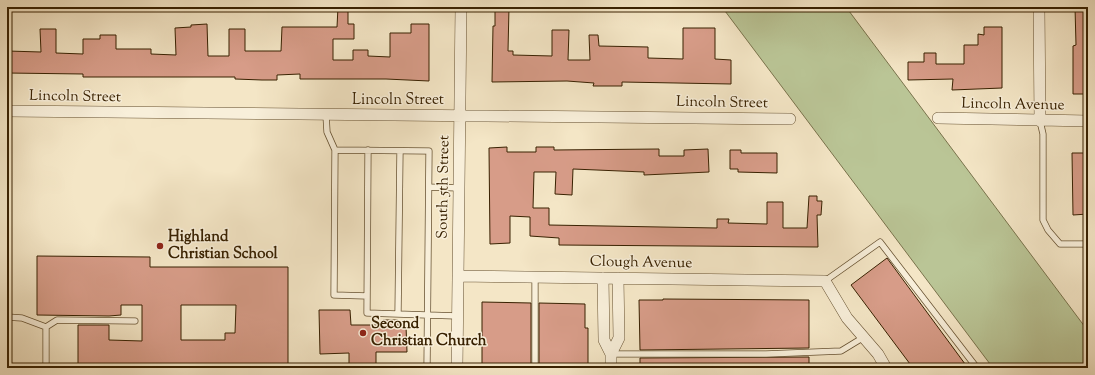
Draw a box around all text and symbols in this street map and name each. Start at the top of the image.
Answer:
street label: Lincoln Street [29,86,121,108]
street label: Lincoln Street [352,90,444,111]
street label: Lincoln Street [676,92,768,114]
street label: Lincoln Avenue [961,94,1065,116]
street label: South 5th Street [433,135,455,239]
place label: Highland Christian School [168,227,279,265]
marker: Highland Christian School [155,241,165,251]
street label: Clough Avenue [590,252,692,274]
place label: Second Christian Church [371,314,487,352]
marker: Second Christian Church [358,328,368,338]

